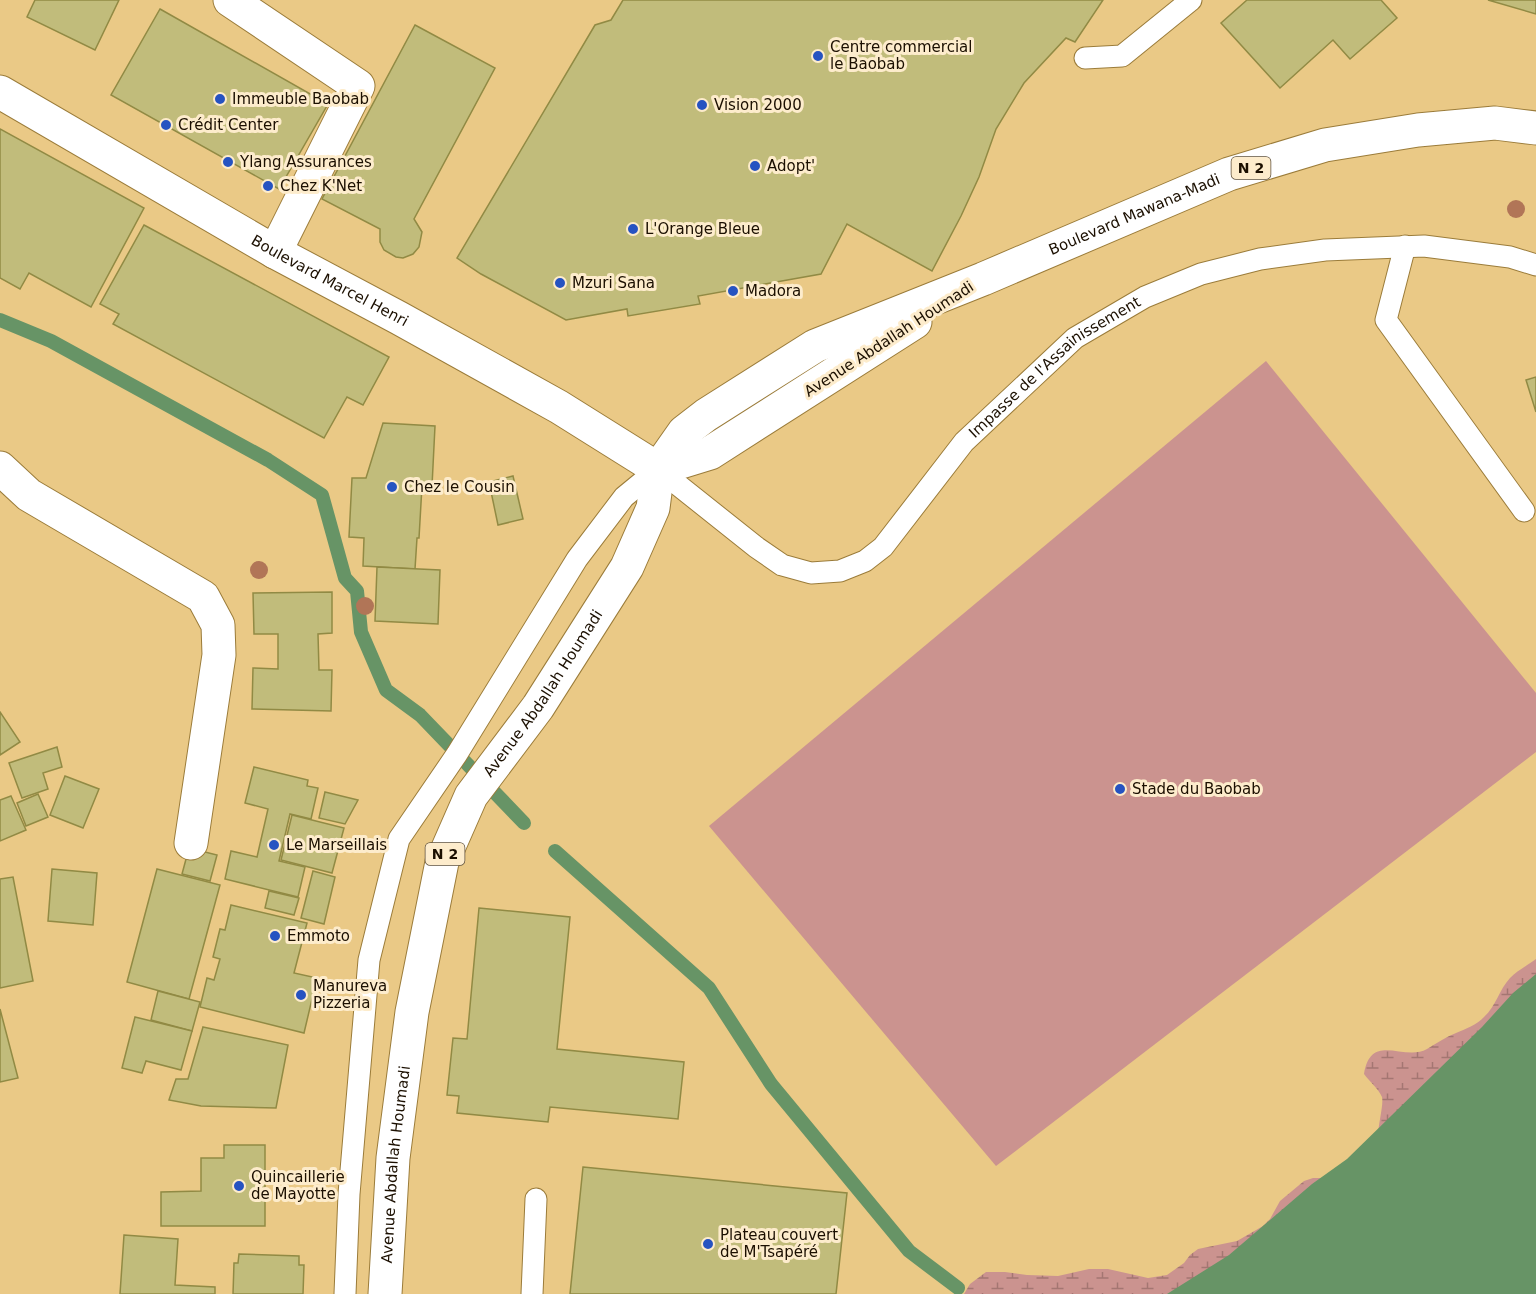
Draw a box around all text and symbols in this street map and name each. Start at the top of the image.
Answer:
place label: Centre commercial le Baobab [830,38,972,73]
marker: Centre commercial le Baobab [811,49,825,63]
place label: Immeuble Baobab [232,90,369,108]
marker: Immeuble Baobab [213,92,227,106]
place label: Vision 2000 [714,96,802,114]
marker: Vision 2000 [695,98,709,112]
place label: Crédit Center [178,116,279,134]
marker: Crédit Center [159,118,173,132]
place label: Ylang Assurances [239,153,372,171]
marker: Ylang Assurances [221,155,235,169]
place label: Adopt' [767,157,815,175]
road number: N 2 [1232,157,1270,179]
marker: Adopt' [748,159,762,173]
street label: Boulevard Mawana-Madi [1046,170,1223,259]
place label: Chez K'Net [280,177,362,195]
marker: Chez K'Net [261,179,275,193]
place label: L'Orange Bleue [645,220,760,238]
marker: L'Orange Bleue [626,222,640,236]
street label: Boulevard Marcel Henri [248,231,411,330]
place label: Mzuri Sana [572,274,655,292]
marker: Mzuri Sana [553,276,567,290]
street label: Avenue Abdallah Houmadi [801,277,977,401]
place label: Madora [745,282,801,300]
marker: Madora [726,284,740,298]
street label: Impasse de l'Assainissement [965,293,1144,442]
place label: Chez le Cousin [404,478,515,496]
marker: Chez le Cousin [385,480,399,494]
street label: Avenue Abdallah Houmadi [480,607,606,780]
place label: Stade du Baobab [1132,780,1261,798]
marker: Stade du Baobab [1113,782,1127,796]
place label: Le Marseillais [286,836,387,854]
marker: Le Marseillais [267,838,281,852]
road number: N 2 [426,843,464,865]
place label: Emmoto [287,927,350,945]
marker: Emmoto [268,929,282,943]
place label: Manureva Pizzeria [313,977,387,1012]
marker: Manureva Pizzeria [294,988,308,1002]
street label: Avenue Abdallah Houmadi [378,1065,414,1264]
place label: Quincaillerie de Mayotte [251,1168,345,1203]
marker: Quincaillerie de Mayotte [232,1179,246,1193]
place label: Plateau couvert de M'Tsapéré [720,1226,838,1261]
marker: Plateau couvert de M'Tsapéré [701,1237,715,1251]

